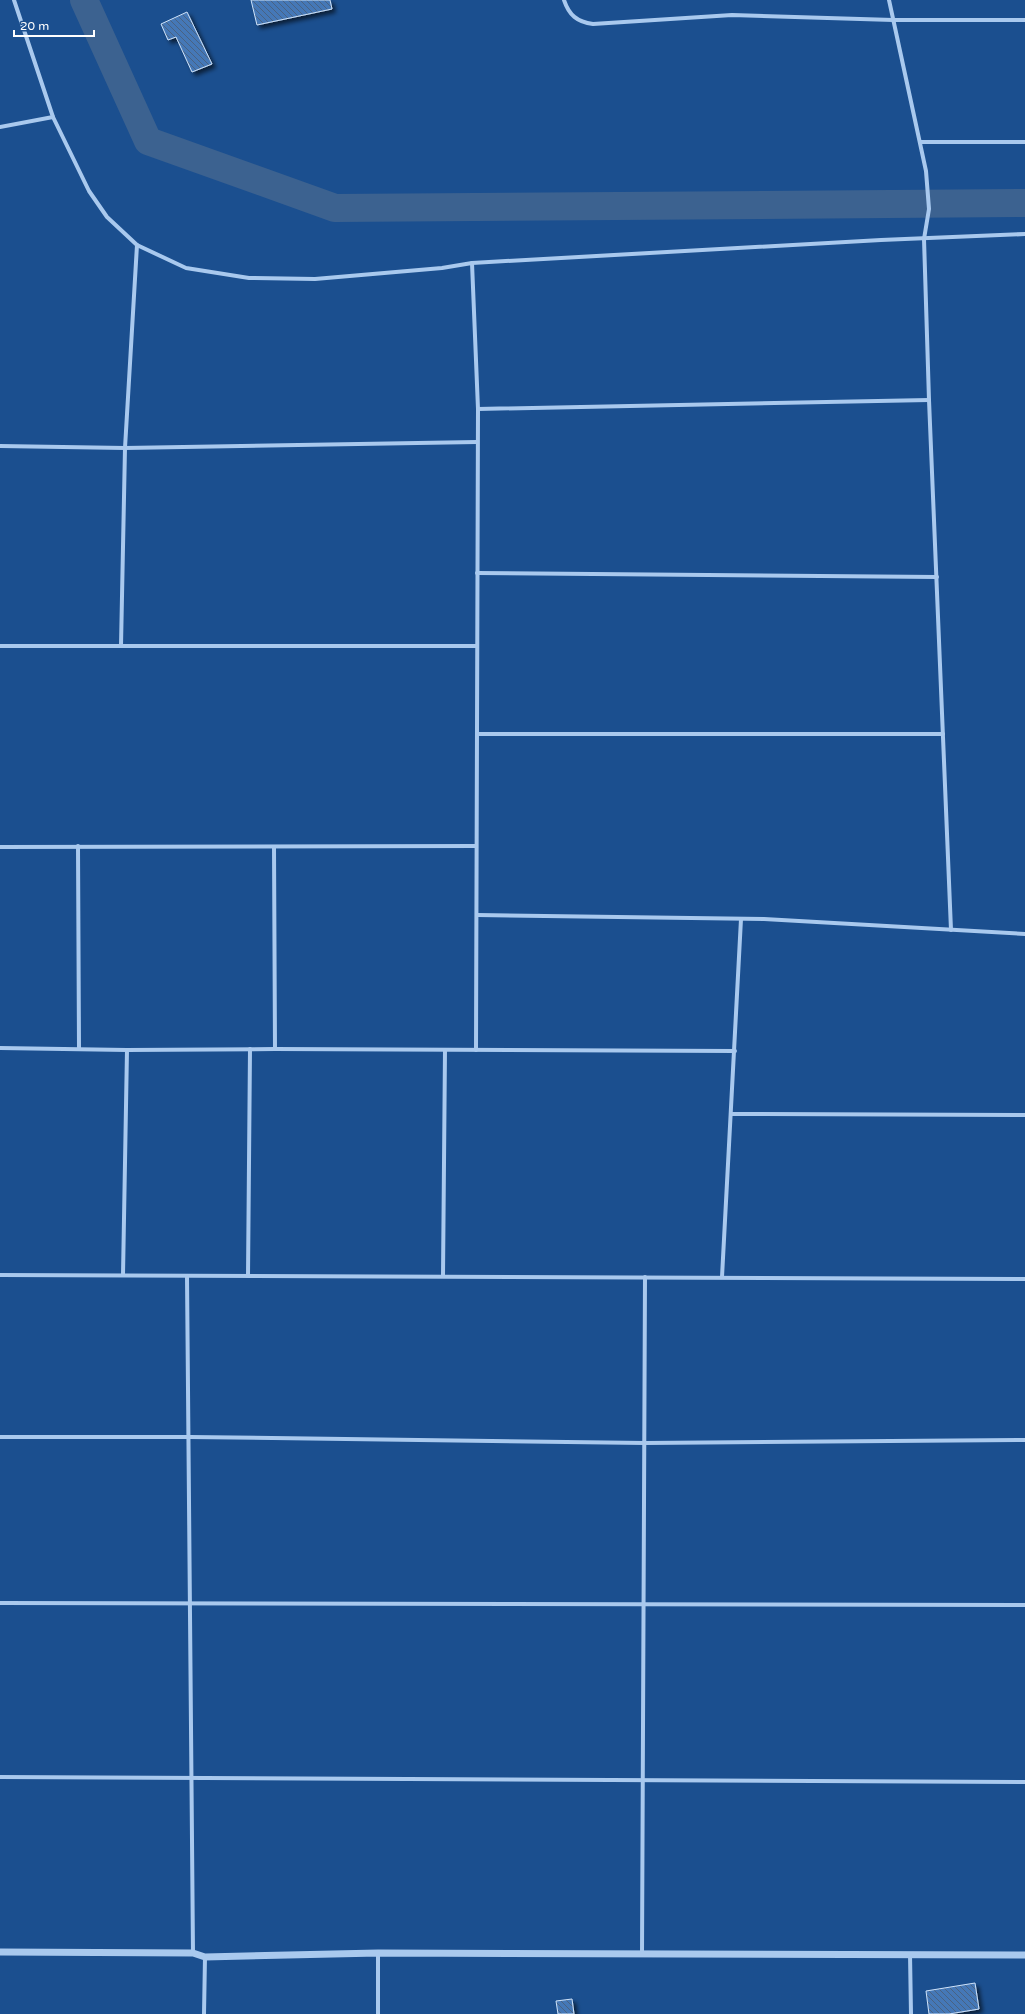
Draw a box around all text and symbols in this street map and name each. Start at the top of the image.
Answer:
scale bar [14,12,94,38]
text: 20 m [20,19,49,33]

